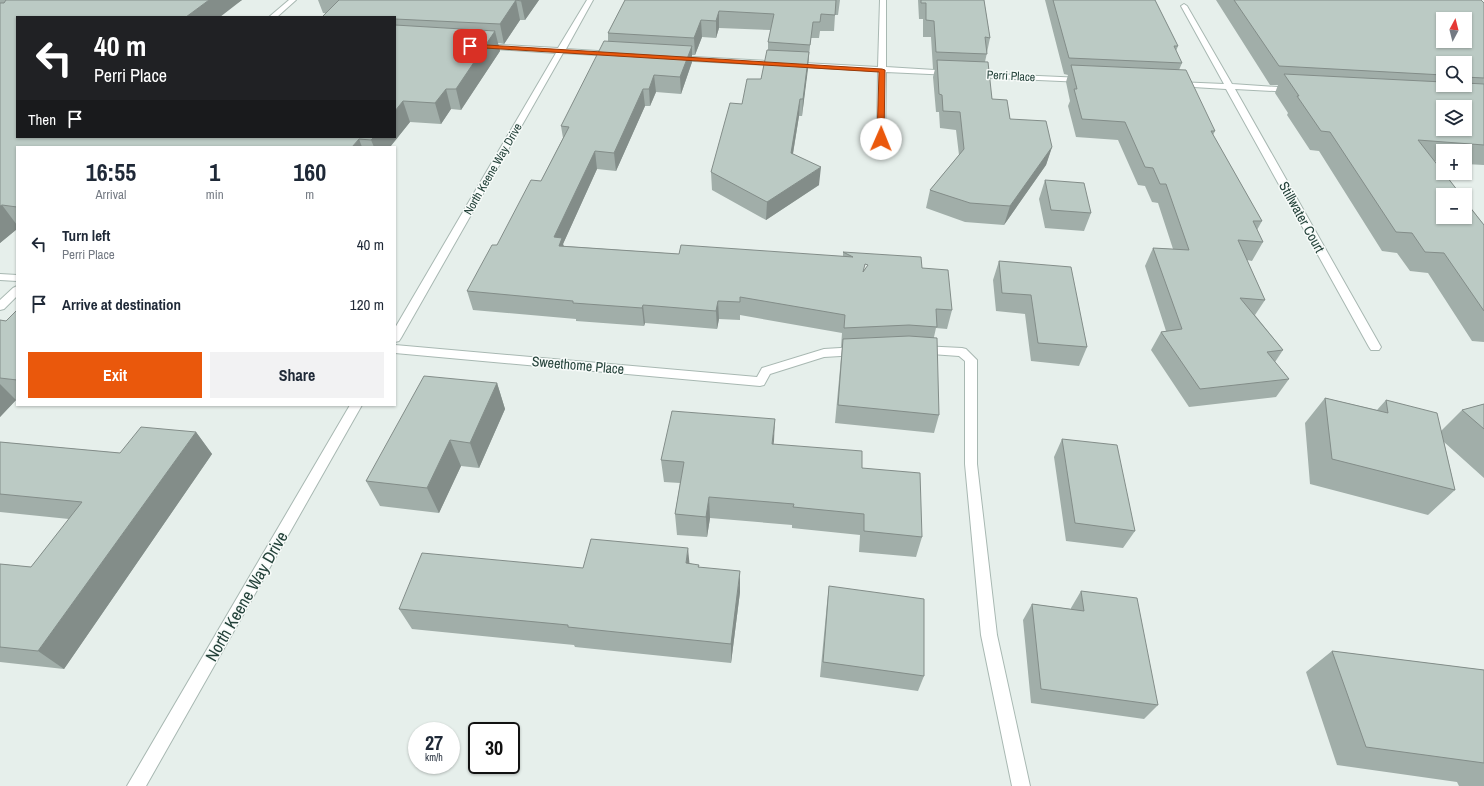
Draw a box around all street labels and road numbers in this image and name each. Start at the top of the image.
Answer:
street label: Perri Place [986,67,1036,85]
street label: North Keene Way Drive [460,120,526,218]
street label: Stillwater Court [1275,178,1329,256]
street label: Sweethome Place [531,352,625,378]
street label: North Keene Way Drive [199,527,293,665]

